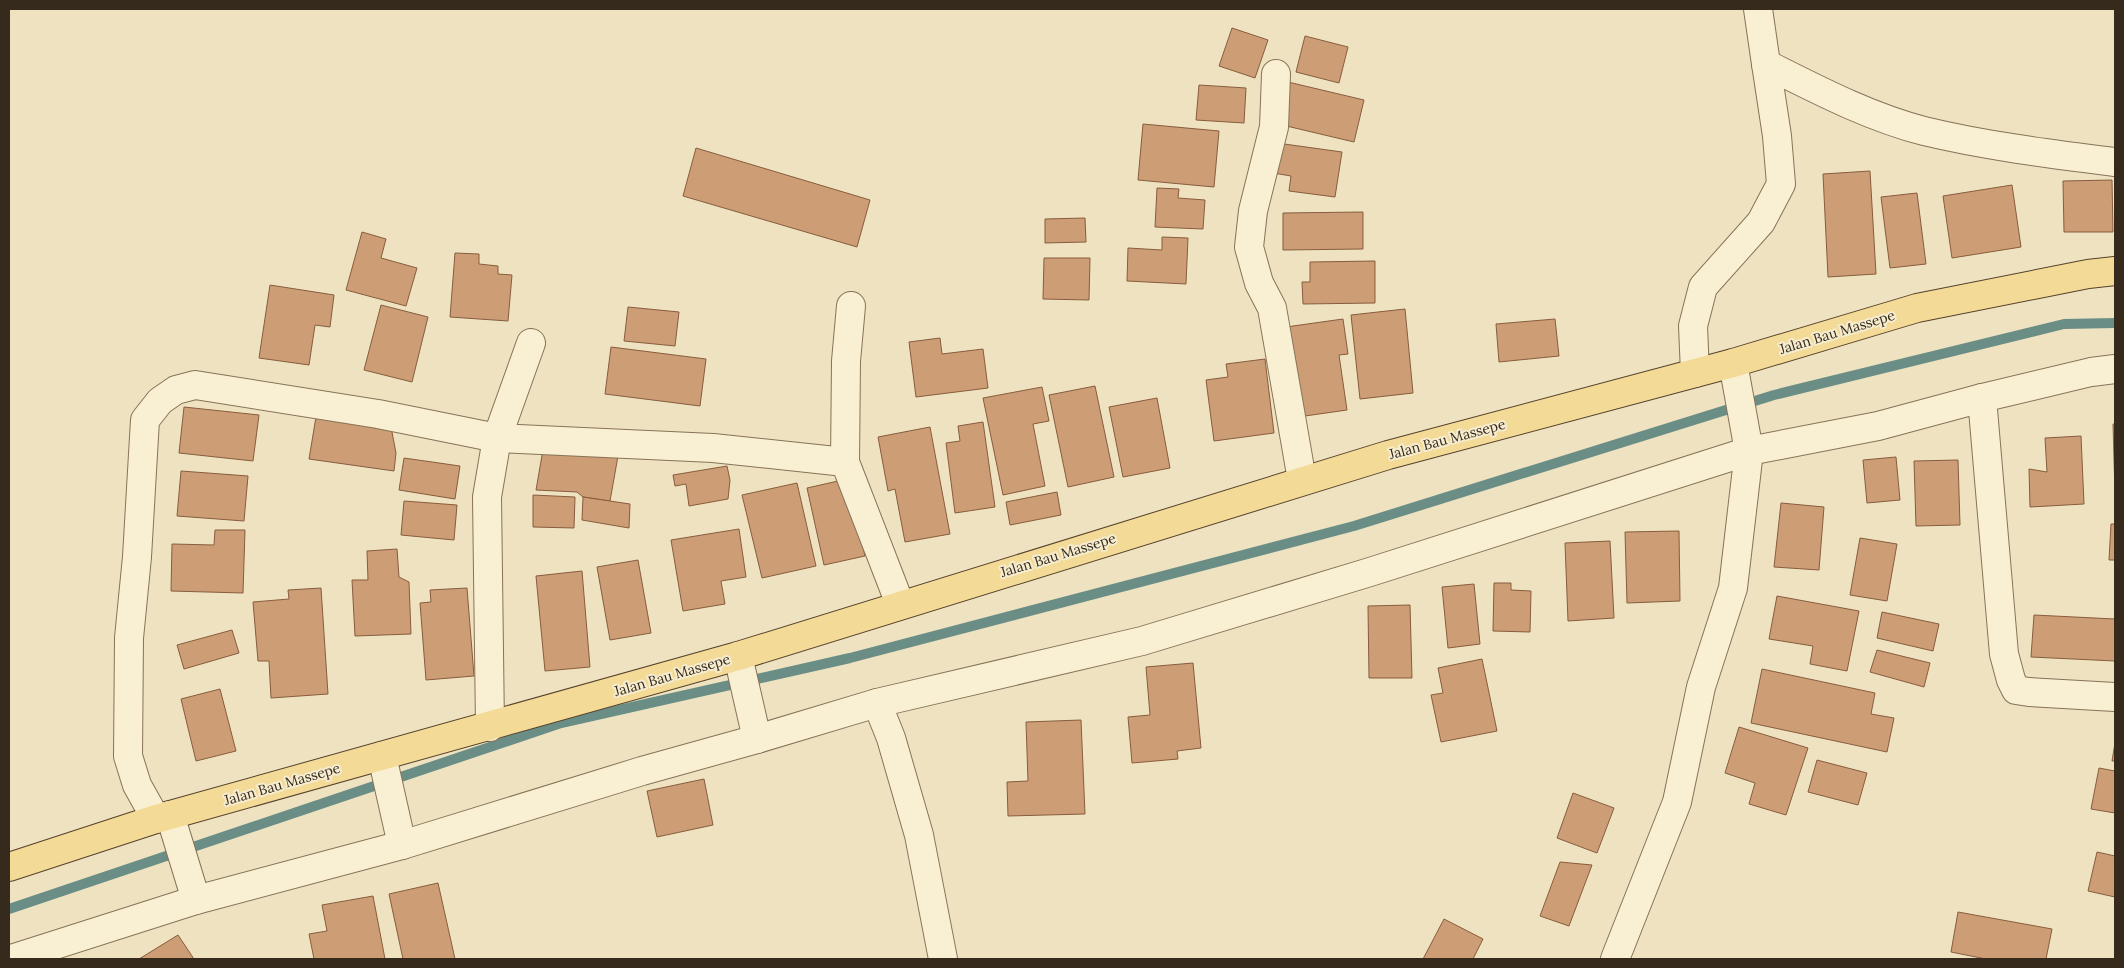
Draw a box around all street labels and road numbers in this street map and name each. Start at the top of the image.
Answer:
street label: Jalan Bau Massepe [1776,306,1897,358]
street label: Jalan Bau Massepe [1386,415,1508,463]
street label: Jalan Bau Massepe [997,529,1118,581]
street label: Jalan Bau Massepe [611,650,733,700]
street label: Jalan Bau Massepe [221,759,343,809]

